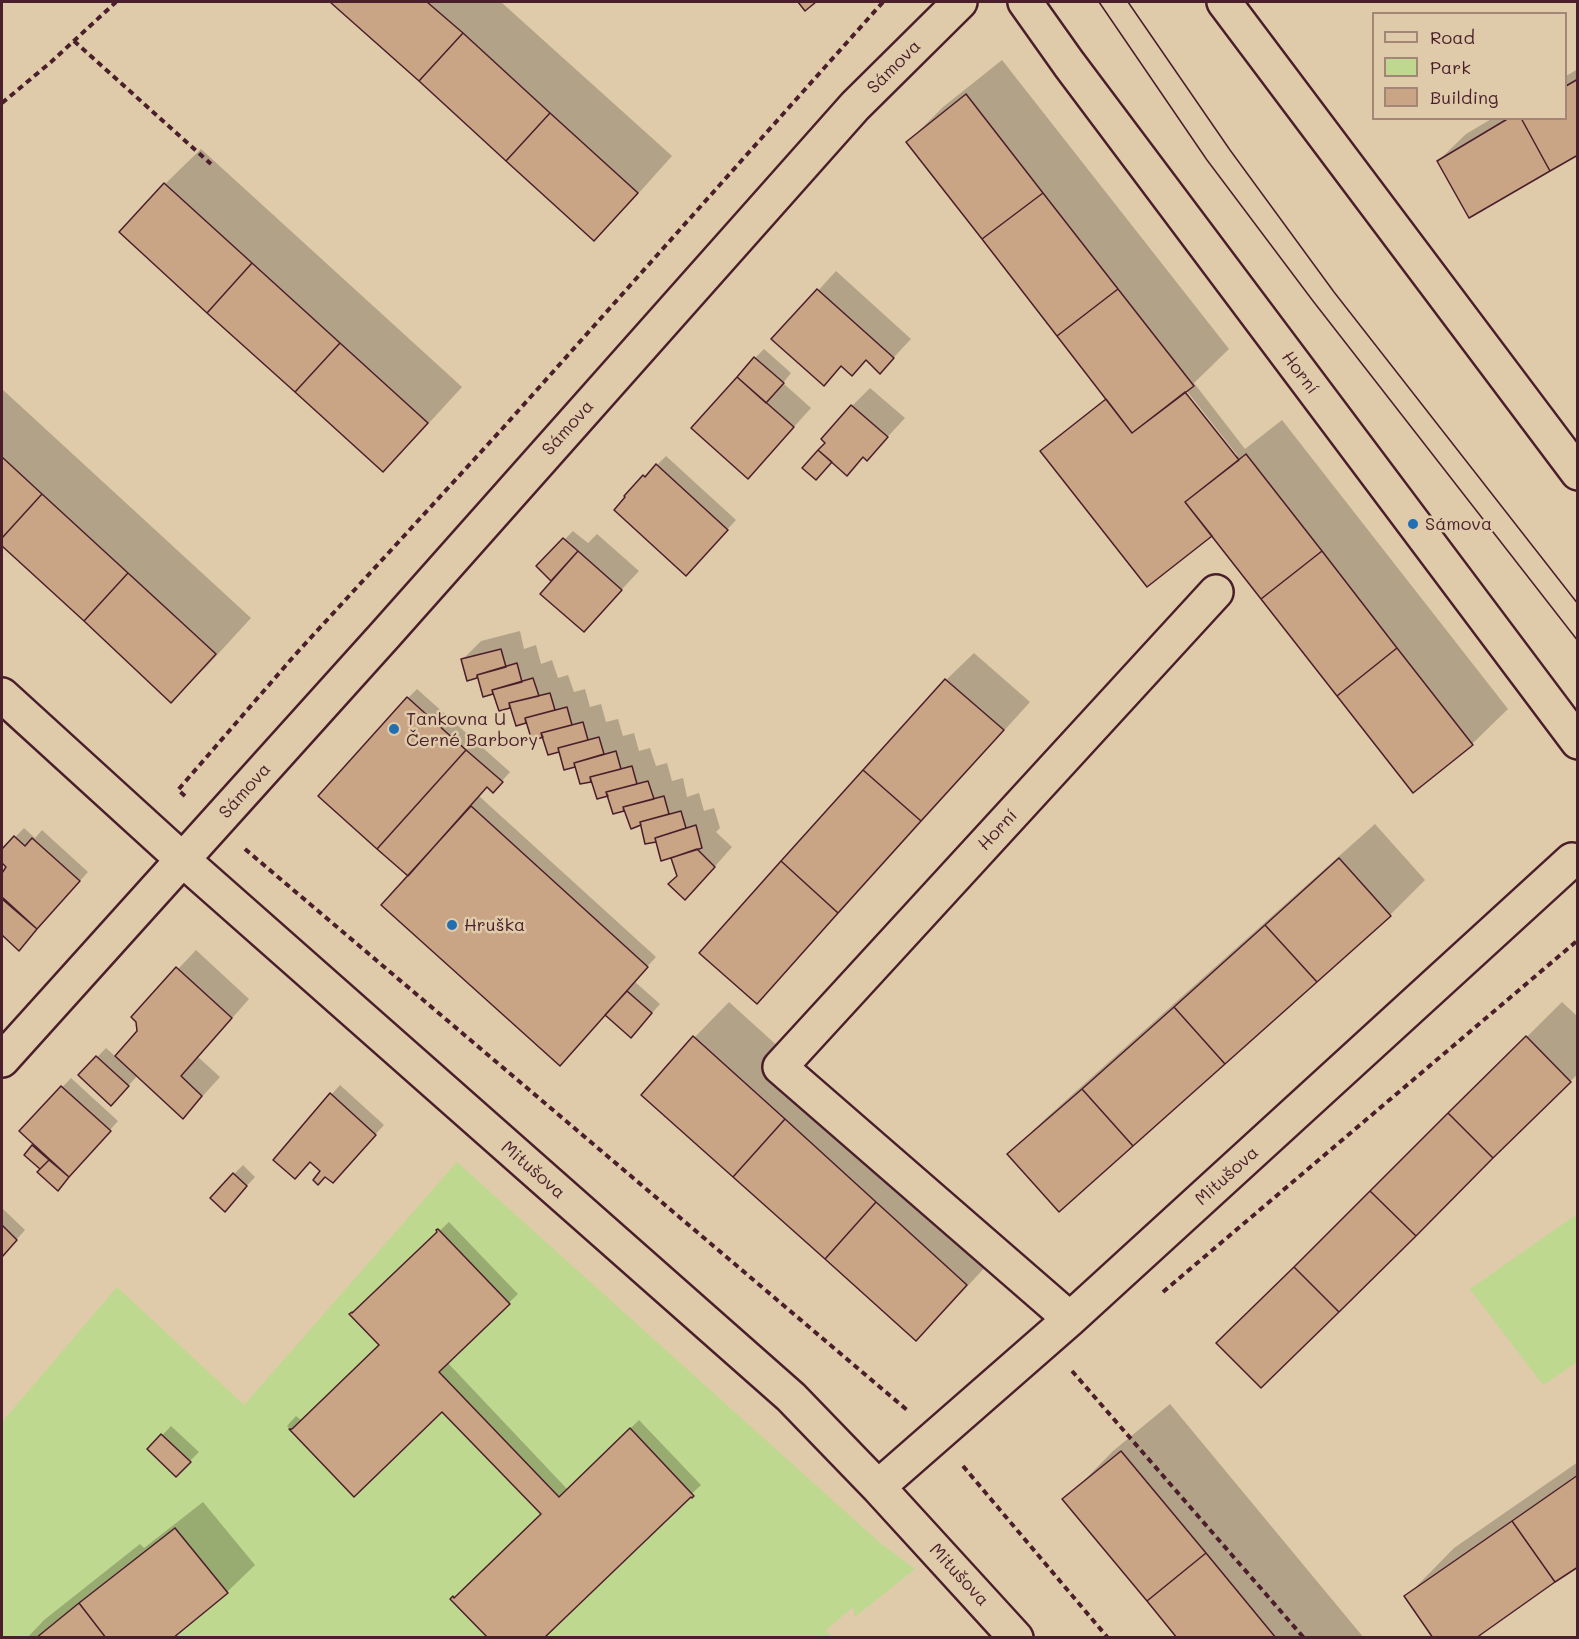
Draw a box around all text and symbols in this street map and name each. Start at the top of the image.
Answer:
legend [1372,12,1567,120]
text: Road [1430,25,1475,49]
street label: Sámova [863,36,925,98]
text: Park [1430,55,1471,79]
text: Building [1430,85,1498,109]
street label: Horní [1277,347,1323,399]
street label: Sámova [538,396,598,460]
place label: Sámova [1425,513,1492,535]
marker: Sámova [1406,517,1420,531]
place label: Tankovna U Černé Barbory [406,708,538,750]
marker: Tankovna U Černé Barbory [387,722,401,736]
street label: Sámova [215,759,275,823]
street label: Horní [974,805,1022,855]
place label: Hruška [464,914,525,936]
marker: Hruška [445,918,459,932]
street label: Mitušova [497,1136,569,1204]
street label: Mitušova [1191,1142,1263,1210]
street label: Mitušova [925,1539,993,1611]

